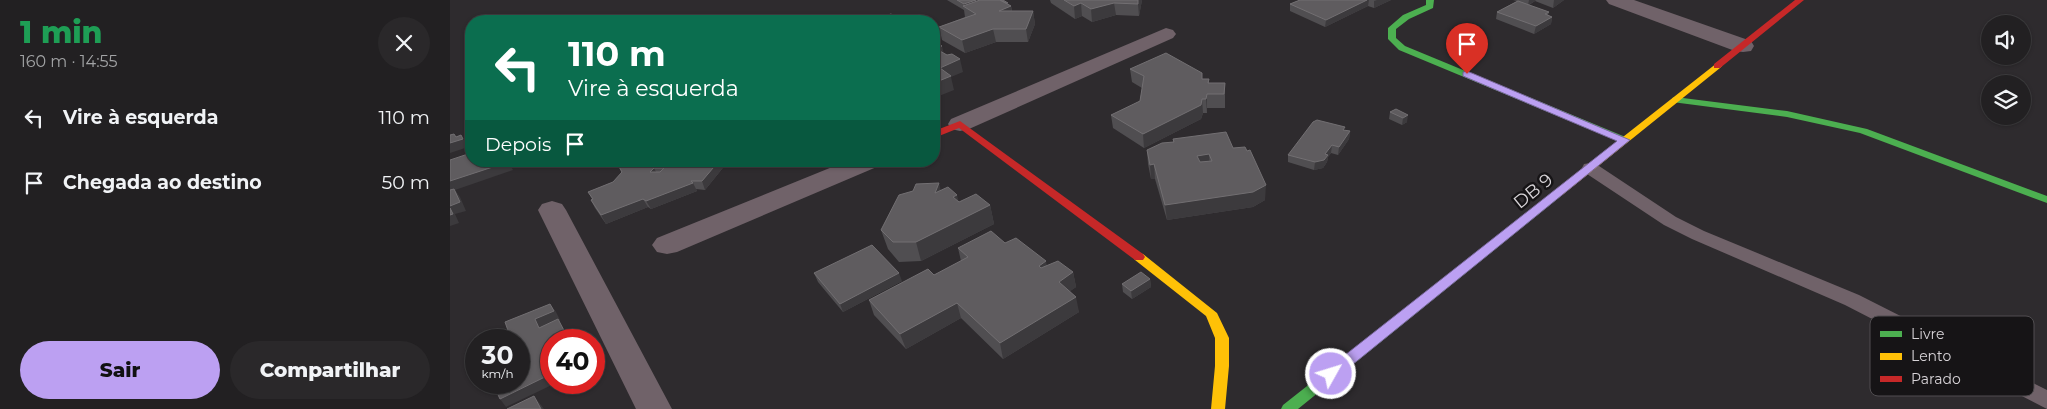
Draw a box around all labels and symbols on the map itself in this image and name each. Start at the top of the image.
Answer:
pin [1446,23,1488,74]
street label: DB 9 [1509,169,1557,213]
legend [1870,316,2034,396]
text: Livre [1911,325,1945,343]
speed limit sign: 40 [540,329,605,394]
position arrow [1304,347,1356,399]
text: Lento [1911,347,1951,365]
text: Parado [1911,370,1961,388]

